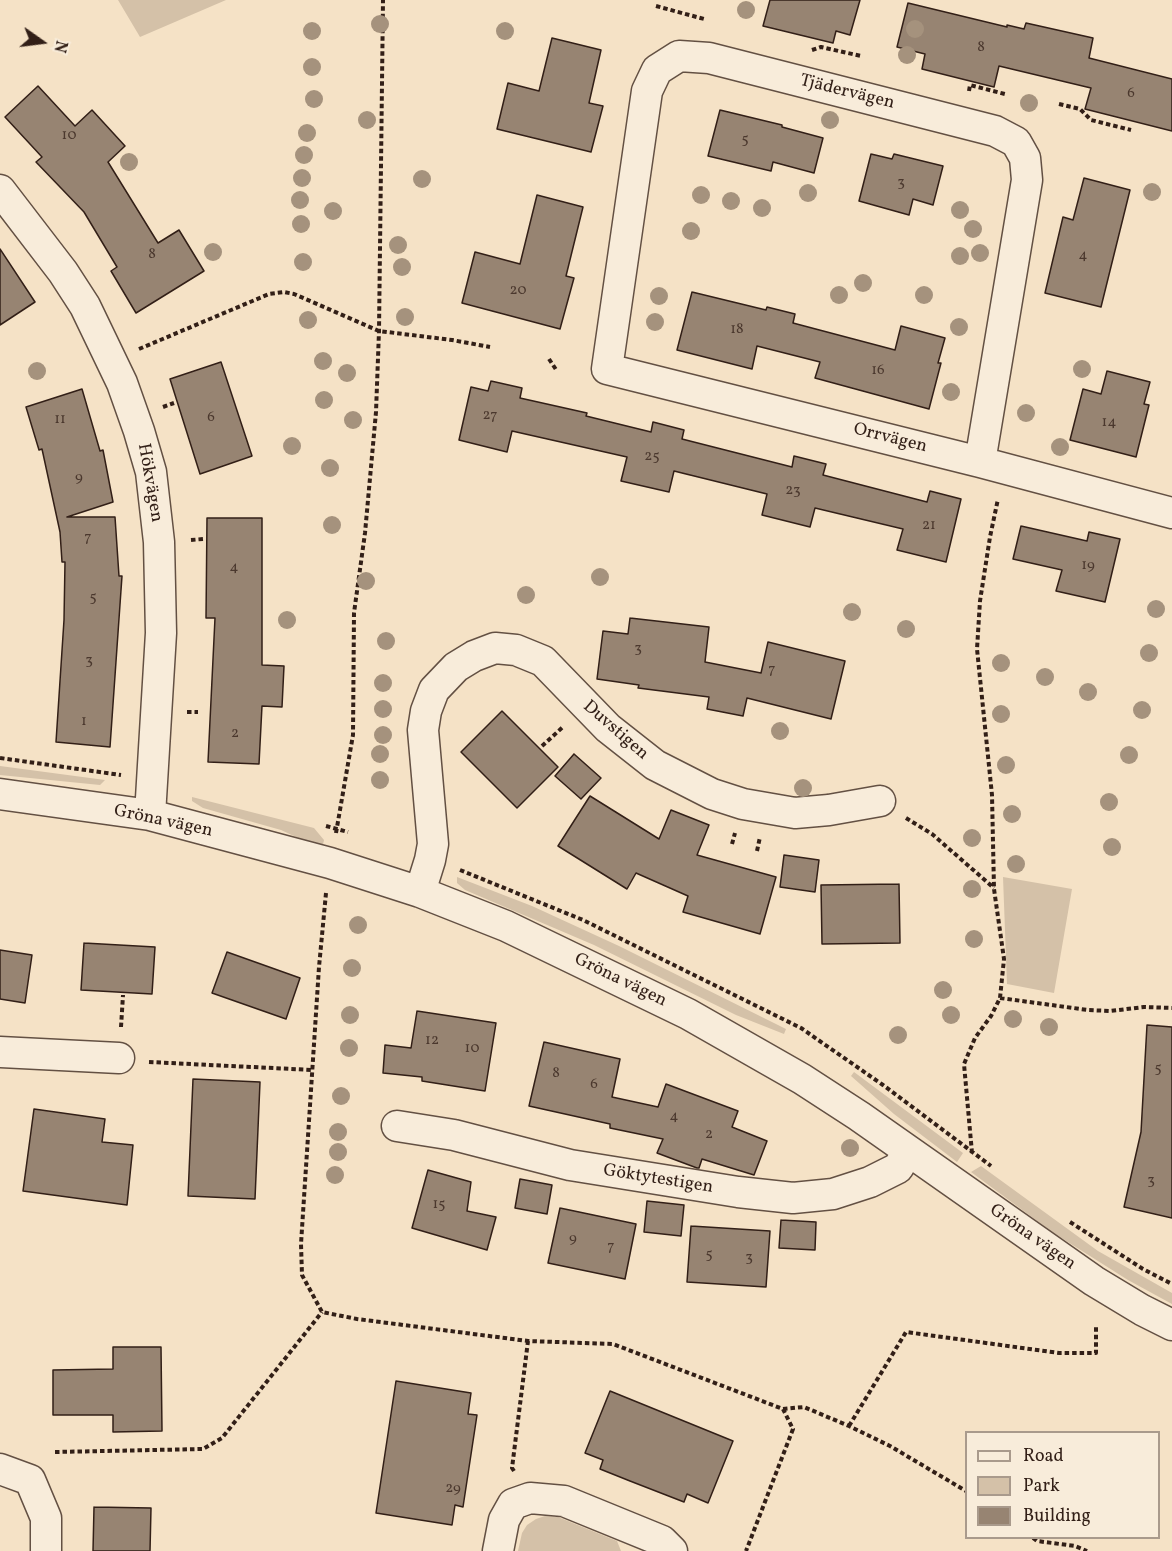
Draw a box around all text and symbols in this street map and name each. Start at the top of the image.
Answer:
north arrow [12,12,72,72]
text: N [47,38,72,55]
house number: 8 [977,39,985,57]
street label: Tjädervägen [797,71,897,115]
house number: 6 [1127,85,1135,103]
house number: 10 [62,127,76,145]
house number: 5 [741,131,749,149]
house number: 3 [897,174,905,192]
house number: 8 [148,246,156,264]
house number: 4 [1079,247,1087,265]
house number: 20 [510,282,526,300]
house number: 18 [730,321,744,339]
house number: 16 [871,362,885,380]
house number: 27 [483,407,497,425]
house number: 6 [207,409,215,427]
house number: 11 [54,411,66,429]
house number: 14 [1102,414,1116,432]
street label: Orrvägen [851,419,929,459]
street label: Hökvägen [131,442,167,524]
house number: 25 [644,448,660,466]
house number: 9 [75,469,83,487]
house number: 23 [785,482,801,500]
house number: 21 [922,517,936,535]
house number: 7 [84,529,92,547]
house number: 19 [1081,557,1095,575]
house number: 4 [230,559,238,577]
house number: 5 [89,589,97,607]
house number: 3 [634,640,642,658]
house number: 3 [85,652,93,670]
house number: 7 [768,661,776,679]
street label: Duvstigen [578,697,652,765]
house number: 1 [81,713,87,731]
house number: 2 [231,725,239,743]
street label: Gröna vägen [112,801,214,843]
street label: Gröna vägen [570,949,670,1013]
house number: 12 [425,1032,439,1050]
house number: 10 [465,1040,479,1058]
house number: 5 [1154,1060,1162,1078]
house number: 8 [552,1065,560,1083]
house number: 6 [590,1076,598,1094]
house number: 4 [670,1108,678,1126]
house number: 2 [705,1126,713,1144]
street label: Göktytestigen [601,1161,715,1199]
house number: 3 [1147,1172,1155,1190]
house number: 15 [432,1196,446,1214]
street label: Gröna vägen [985,1200,1079,1276]
house number: 9 [569,1230,577,1248]
house number: 7 [607,1238,615,1256]
house number: 5 [705,1246,713,1264]
house number: 3 [745,1249,753,1267]
legend [965,1431,1160,1539]
text: Road [1023,1444,1064,1469]
text: Park [1023,1474,1060,1499]
house number: 29 [445,1480,461,1498]
text: Building [1023,1504,1091,1529]

